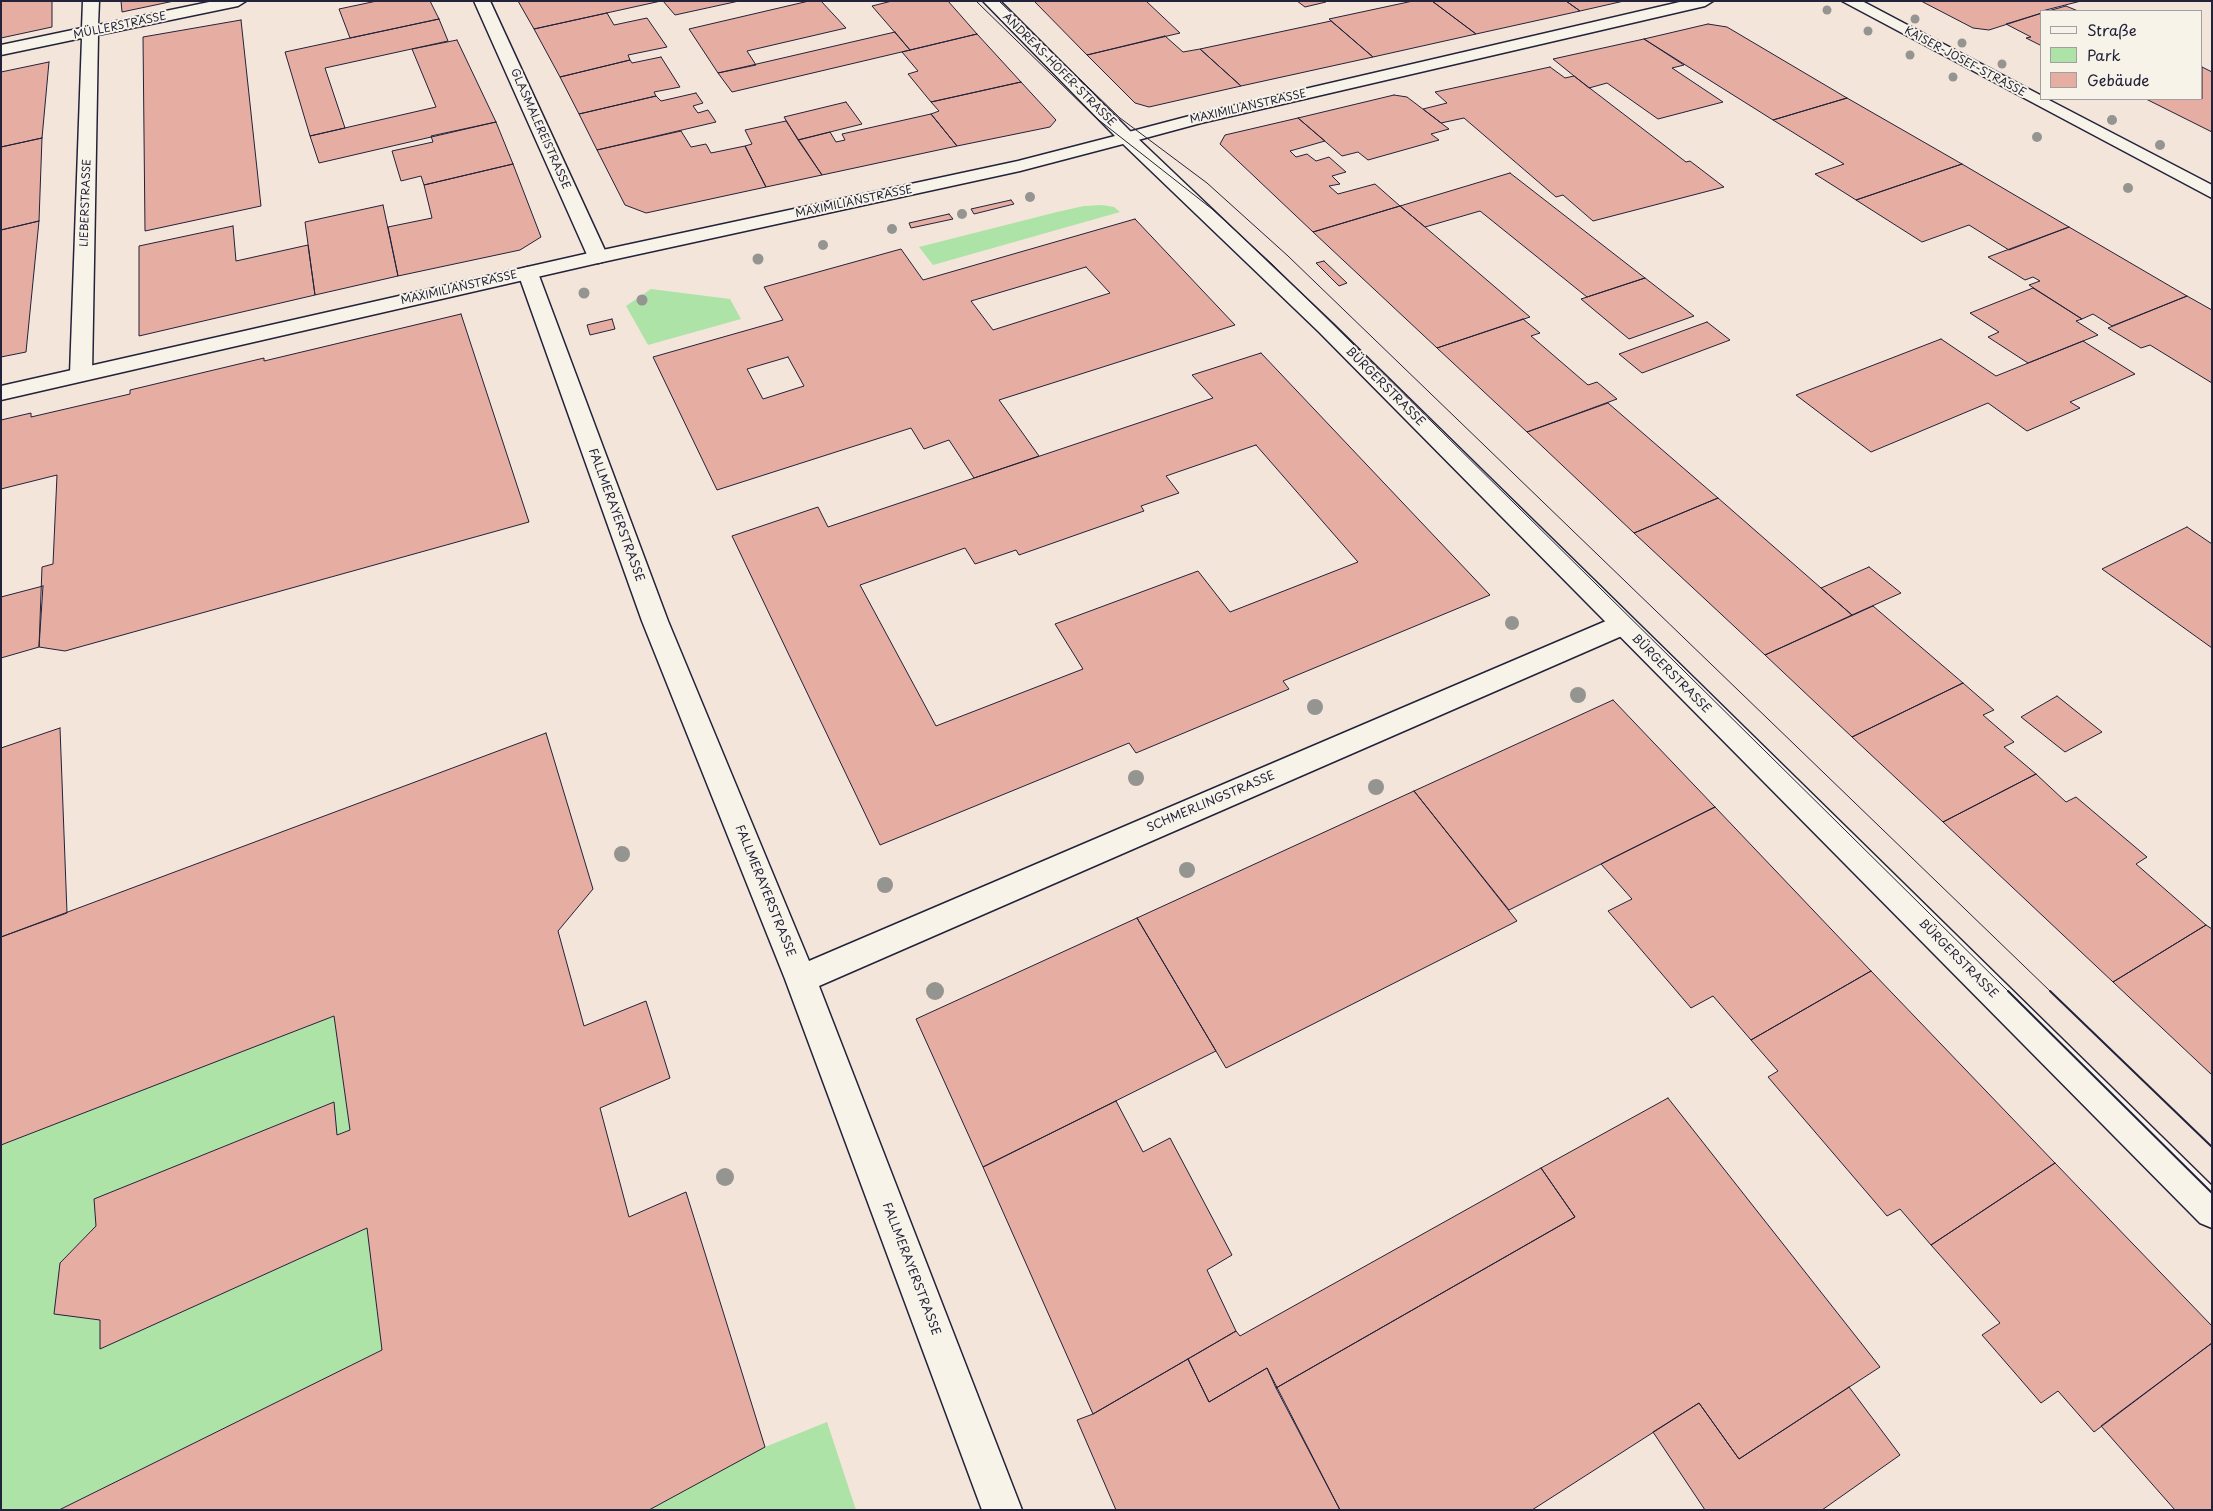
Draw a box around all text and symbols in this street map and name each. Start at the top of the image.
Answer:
street label: MÜLLERSTRASSE [72,10,168,42]
legend [2040,10,2203,100]
street label: ANDREAS-HOFER-STRASSE [1000,11,1118,129]
text: Straße [2087,18,2137,41]
street label: KAISER-JOSEF-STRASSE [1902,24,2028,100]
text: Park [2087,43,2121,66]
street label: GLASMALEREISTRASSE [507,67,573,191]
text: Gebäude [2087,68,2149,91]
street label: MAXIMILIANSTRASSE [1188,87,1308,127]
street label: LIEBERSTRASSE [78,159,94,247]
street label: MAXIMILIANSTRASSE [794,183,914,221]
street label: MAXIMILIANSTRASSE [399,268,519,308]
street label: BÜRGERSTRASSE [1342,344,1428,430]
street label: FALLMERAYERSTRASSE [585,446,647,584]
street label: BÜRGERSTRASSE [1628,631,1714,717]
street label: SCHMERLINGSTRASSE [1145,769,1277,835]
street label: FALLMERAYERSTRASSE [732,823,798,959]
street label: BÜRGERSTRASSE [1915,916,2001,1002]
street label: FALLMERAYERSTRASSE [879,1201,943,1337]

